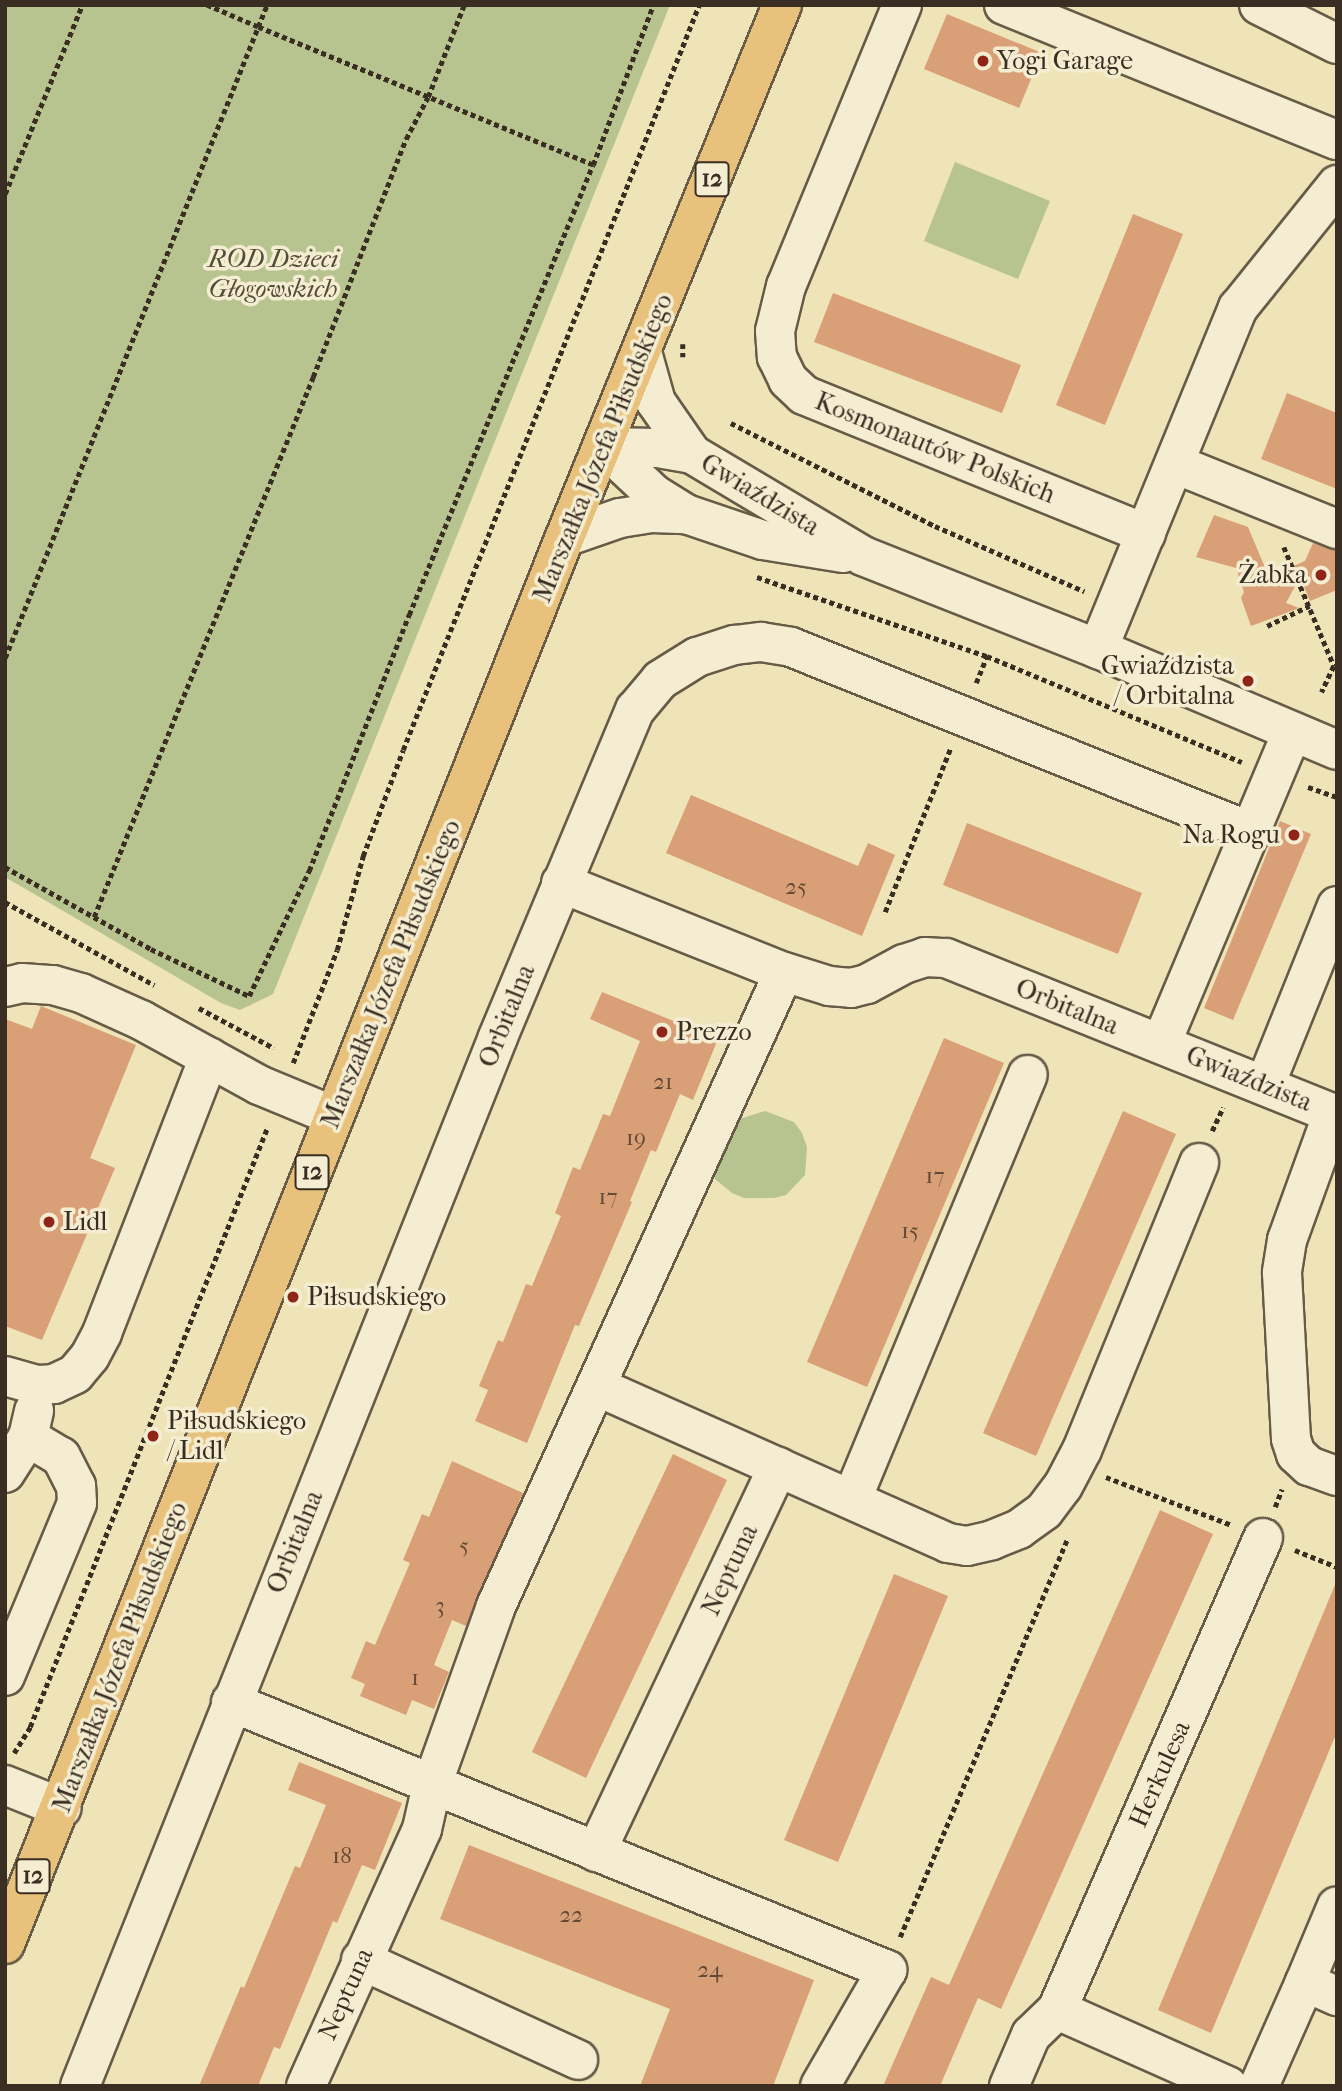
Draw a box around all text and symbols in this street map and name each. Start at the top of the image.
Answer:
place label: Yogi Garage [997,45,1133,77]
marker: Yogi Garage [975,53,991,69]
road number: 12 [694,159,730,200]
park label: ROD Dzieci Głogowskich [208,243,338,304]
street label: Marszałka Józefa Piłsudskiego [527,289,679,607]
street label: Kosmonautów Polskich [810,386,1060,510]
street label: Gwiaździsta [695,447,825,543]
place label: Żabka [1239,559,1307,591]
marker: Żabka [1313,567,1329,583]
place label: Gwiaździsta / Orbitalna [1101,650,1234,712]
marker: Gwiaździsta / Orbitalna [1240,673,1256,689]
street label: Marszałka Józefa Piłsudskiego [315,815,467,1133]
place label: Na Rogu [1182,819,1280,851]
marker: Na Rogu [1286,827,1302,843]
house number: 25 [785,873,807,901]
street label: Orbitalna [472,960,542,1072]
street label: Orbitalna [1011,972,1123,1042]
place label: Prezzo [676,1016,752,1048]
marker: Prezzo [654,1024,670,1040]
street label: Gwiaździsta [1181,1040,1317,1118]
house number: 21 [653,1068,673,1096]
house number: 19 [626,1124,646,1152]
road number: 12 [294,1152,330,1192]
house number: 17 [925,1162,945,1190]
house number: 17 [598,1183,618,1211]
place label: Lidl [63,1206,107,1238]
marker: Lidl [41,1214,57,1230]
house number: 15 [901,1217,919,1245]
place label: Piłsudskiego [307,1281,446,1313]
marker: Piłsudskiego [285,1289,301,1305]
place label: Piłsudskiego / Lidl [167,1405,306,1466]
marker: Piłsudskiego / Lidl [145,1428,161,1444]
street label: Orbitalna [260,1486,330,1598]
street label: Marszałka Józefa Piłsudskiego [46,1497,194,1817]
street label: Neptuna [695,1519,765,1621]
house number: 5 [459,1532,469,1560]
house number: 3 [435,1592,445,1620]
house number: 1 [411,1664,419,1692]
street label: Herkulesa [1123,1716,1197,1832]
house number: 18 [332,1842,352,1870]
road number: 12 [16,1856,50,1896]
house number: 22 [559,1901,583,1929]
street label: Neptuna [312,1943,380,2045]
house number: 24 [697,1956,723,1984]

